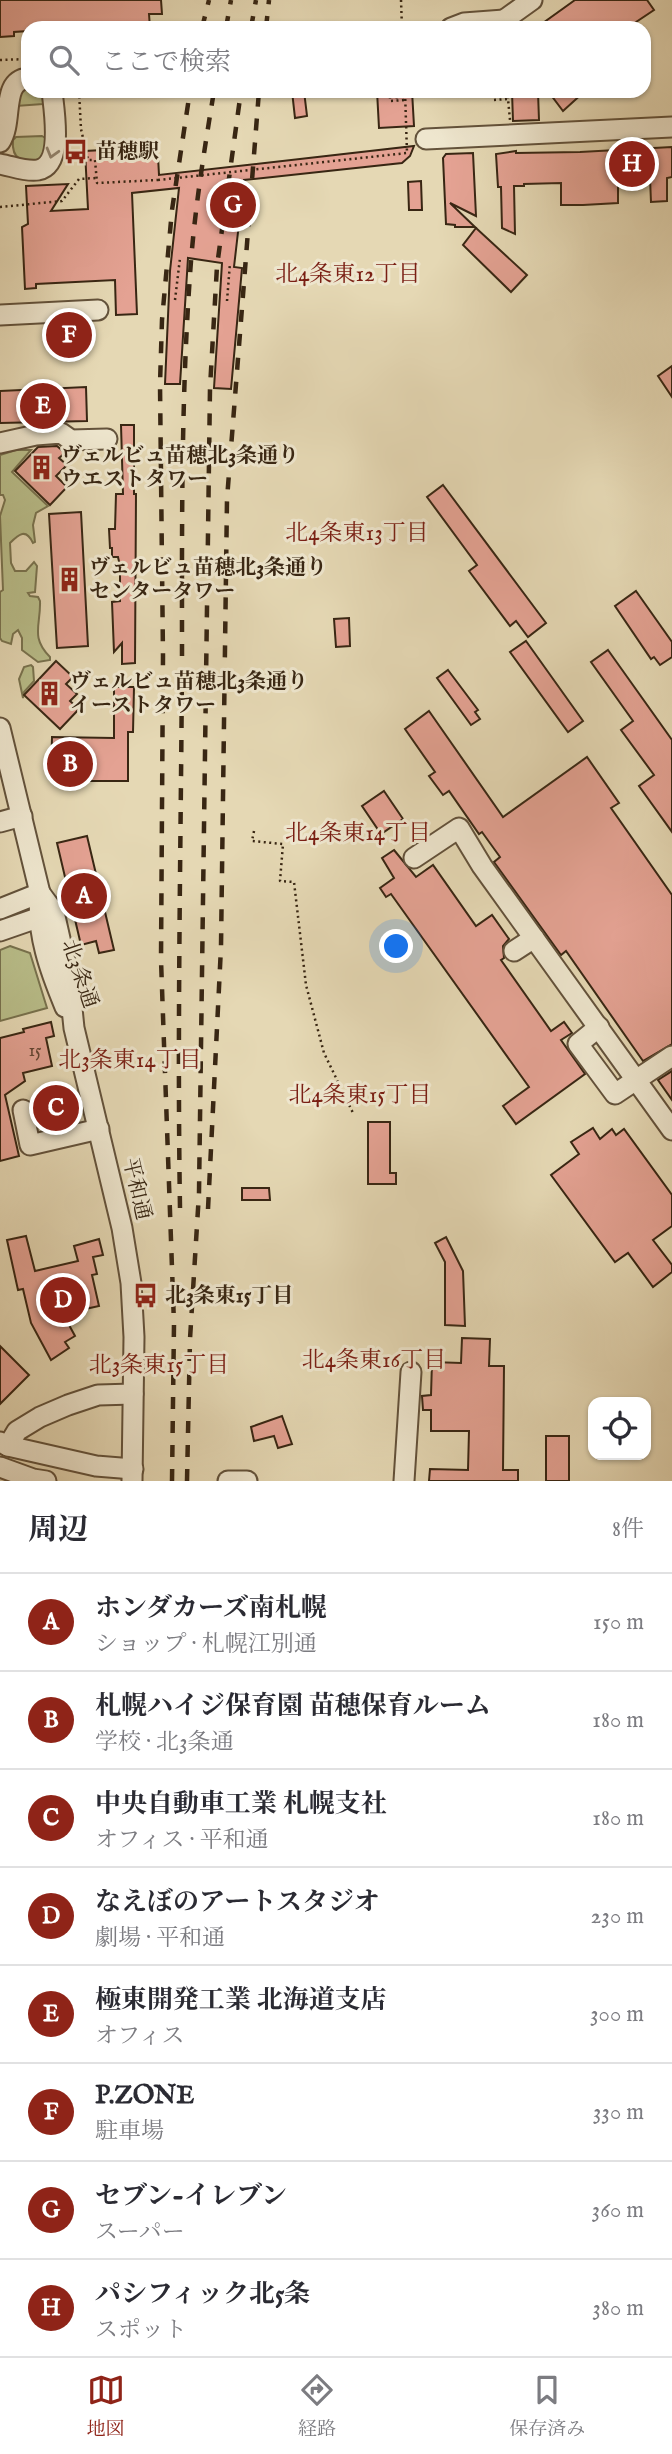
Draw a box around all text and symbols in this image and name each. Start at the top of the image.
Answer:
search box [21,21,651,98]
icon: search [45,41,83,79]
text: ここで検索 [101,46,231,79]
bus stop icon: 苗穂駅 [62,138,90,166]
pin: H [609,138,655,190]
place label: 苗穂駅 [96,139,159,166]
one-way arrow [45,146,60,159]
pin: G [210,179,256,231]
district label: 北4条東12丁目 [275,260,421,289]
pin: F [46,309,92,361]
pin: E [20,380,66,432]
place label: ヴェルビュ苗穂北3条通り ウエストタワー [61,443,299,494]
building icon: ヴェルビュ苗穂北3条通り ウエストタワー [27,454,55,482]
district label: 北4条東13丁目 [285,519,429,548]
place label: ヴェルビュ苗穂北3条通り センタータワー [89,555,327,606]
building icon: ヴェルビュ苗穂北3条通り センタータワー [55,566,83,594]
place label: ヴェルビュ苗穂北3条通り イーストタワー [70,669,308,720]
building icon: ヴェルビュ苗穂北3条通り イーストタワー [36,680,64,708]
pin: B [47,738,93,790]
district label: 北4条東14丁目 [285,819,431,848]
pin: A [61,870,107,922]
your location [379,929,413,963]
street label: 北3条通 [55,936,103,1012]
house number: 15 [28,1040,42,1063]
district label: 北3条東14丁目 [58,1046,202,1075]
district label: 北4条東15丁目 [288,1081,432,1110]
pin: C [33,1082,79,1134]
street label: 平和通 [116,1155,156,1223]
pin: D [40,1274,86,1326]
bus stop icon: 北3条東15丁目 [131,1282,159,1310]
place label: 北3条東15丁目 [165,1283,293,1310]
district label: 北4条東16丁目 [302,1346,446,1375]
district label: 北3条東15丁目 [89,1351,229,1380]
map controls [588,1397,651,1460]
button: locate [588,1397,651,1460]
text: 周辺 [28,1512,88,1550]
text: 8件 [612,1515,644,1544]
text: ホンダカーズ南札幌 [95,1592,327,1625]
text: A [43,1608,59,1637]
text: 150 m [593,1608,644,1637]
text: ショップ · 札幌江別通 [95,1630,317,1659]
text: 札幌ハイジ保育園 苗穂保育ルーム [95,1690,491,1723]
text: B [43,1706,59,1735]
text: 180 m [592,1706,644,1735]
text: 学校 · 北3条通 [95,1728,234,1757]
text: 中央自動車工業 札幌支社 [95,1788,387,1821]
text: C [43,1804,59,1833]
text: 180 m [592,1804,644,1833]
text: オフィス · 平和通 [95,1826,269,1855]
text: なえぼのアートスタジオ [95,1886,380,1919]
text: D [42,1902,60,1931]
text: 230 m [591,1902,644,1931]
text: 劇場 · 平和通 [95,1924,225,1953]
text: 極東開発工業 北海道支店 [95,1984,387,2017]
text: E [43,2000,59,2029]
text: 300 m [590,2000,644,2029]
text: オフィス [95,2022,184,2051]
text: P.ZONE [95,2079,194,2112]
text: F [44,2098,58,2127]
text: 330 m [593,2098,644,2127]
text: 駐車場 [95,2117,164,2146]
text: セブン-イレブン [95,2180,287,2213]
text: G [42,2196,60,2225]
text: 360 m [592,2196,644,2225]
text: スーパー [95,2218,185,2247]
text: パシフィック北5条 [95,2278,310,2311]
text: H [41,2294,61,2323]
text: 380 m [592,2294,644,2323]
text: スポット [95,2316,187,2345]
tab: 地図 [87,2371,125,2442]
tab: 経路 [298,2371,336,2442]
tab: 保存済み [509,2371,585,2442]

